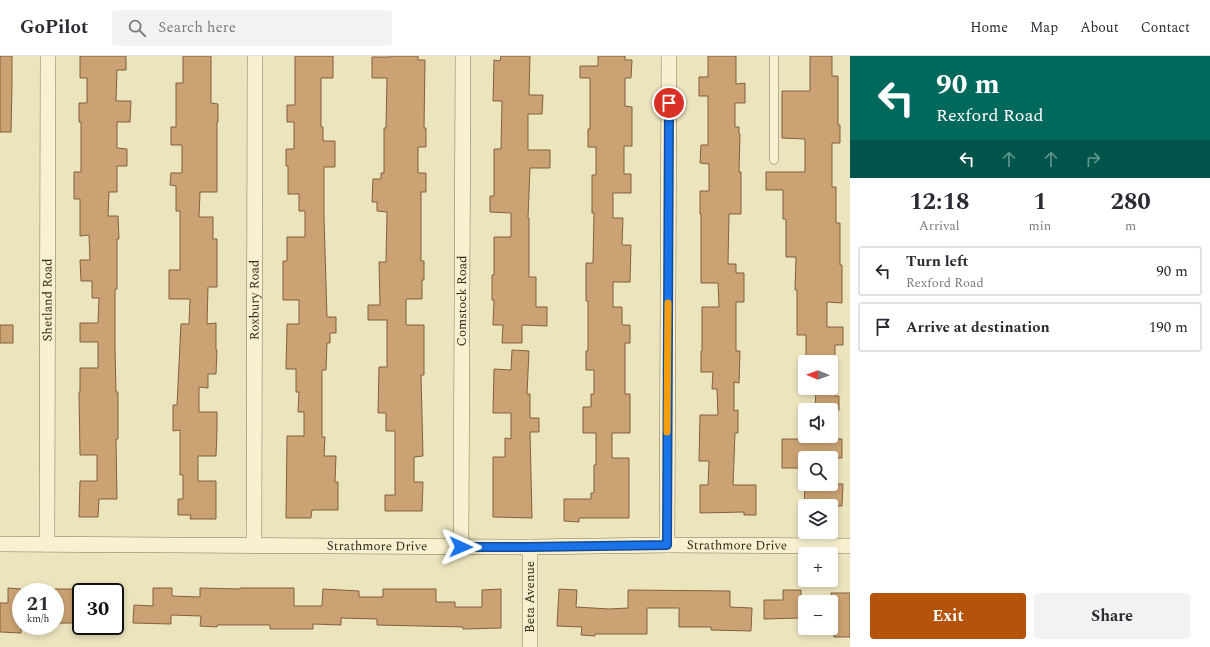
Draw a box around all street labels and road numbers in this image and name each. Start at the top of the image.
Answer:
street label: Comstock Road [452,255,472,347]
street label: Shetland Road [37,258,58,342]
street label: Roxbury Road [244,260,265,340]
street label: Strathmore Drive [687,535,787,556]
street label: Strathmore Drive [327,536,427,556]
street label: Beta Avenue [520,561,540,633]

